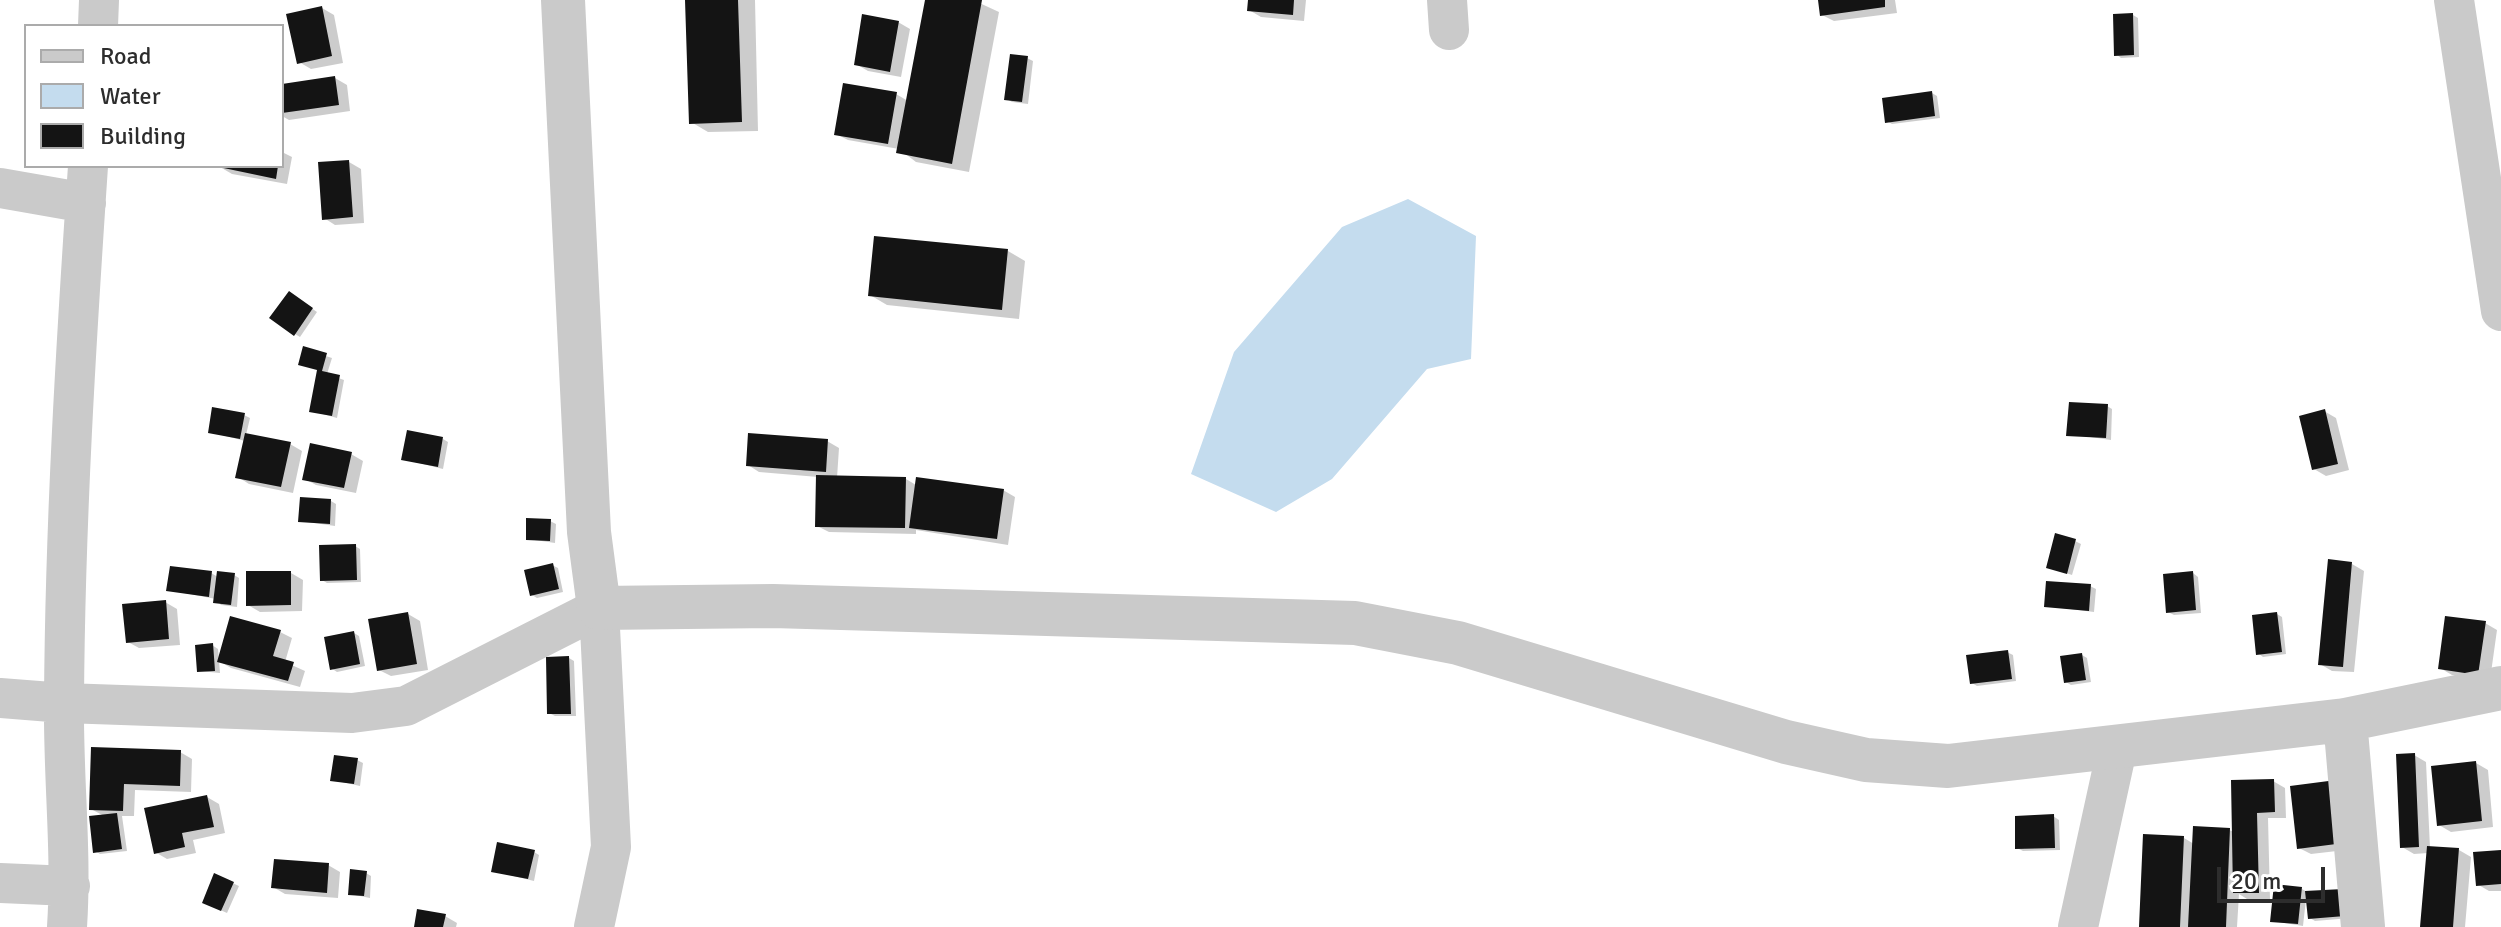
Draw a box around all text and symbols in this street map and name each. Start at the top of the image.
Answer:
legend [24,24,284,168]
text: Road [100,41,151,71]
text: Water [100,81,160,111]
text: Building [100,121,186,151]
scale bar [2221,851,2329,901]
text: 20 m [2231,866,2281,896]

